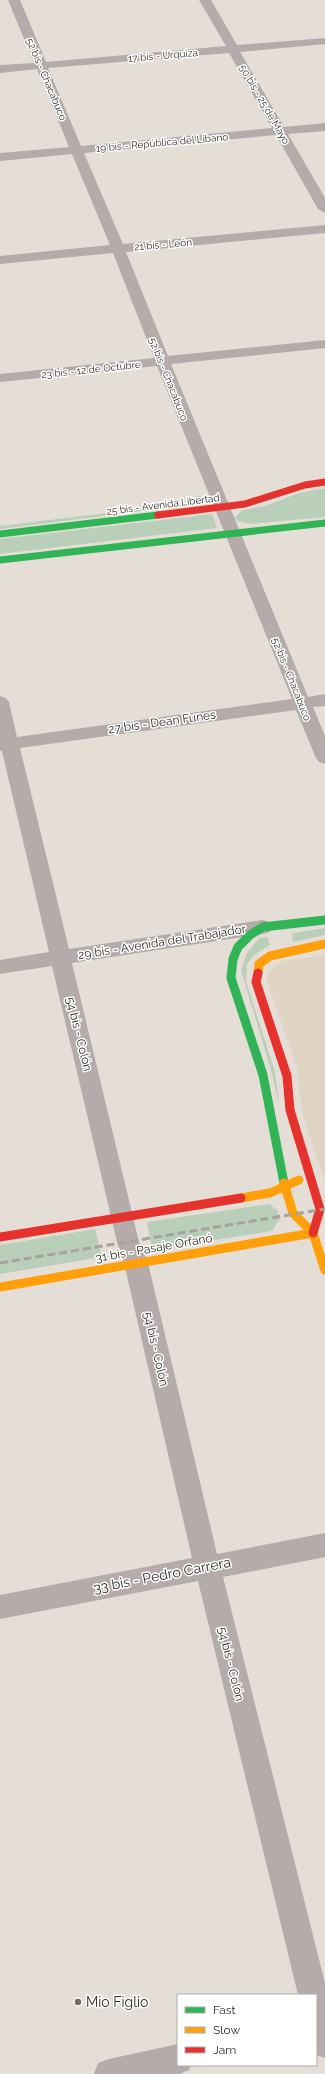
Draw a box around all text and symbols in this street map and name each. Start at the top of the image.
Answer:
street label: 52 bis - Chacabuco [24,36,69,122]
street label: 17 bis - Urquiza [128,47,198,64]
street label: 50 bis - 25 de Mayo [237,63,292,146]
street label: 19 bis - República del Líbano [96,131,229,154]
street label: 21 bis - León [134,236,193,253]
street label: 52 bis - Chacabuco [147,336,190,422]
street label: 23 bis - 12 de Octubre [41,359,141,380]
street label: 25 bis - Avenida Libertad [106,492,220,517]
street label: 52 bis - Chacabuco [270,636,313,722]
street label: 27 bis - Dean Funes [107,707,217,736]
street label: 29 bis - Avenida del Trabajador [77,922,248,962]
street label: 54 bis - Colón [63,995,95,1073]
street label: 31 bis - Pasaje Orfanó [94,1231,214,1265]
street label: 54 bis - Colón [141,1310,171,1388]
street label: 33 bis - Pedro Carrera [92,1554,232,1596]
street label: 54 bis - Colón [215,1625,247,1703]
place label: Mio Figlio [86,1994,148,2010]
legend [177,1994,317,2066]
marker: Mio Figlio [73,1997,83,2007]
text: Fast [213,2003,236,2017]
text: Slow [213,2023,240,2037]
text: Jam [213,2043,236,2057]

